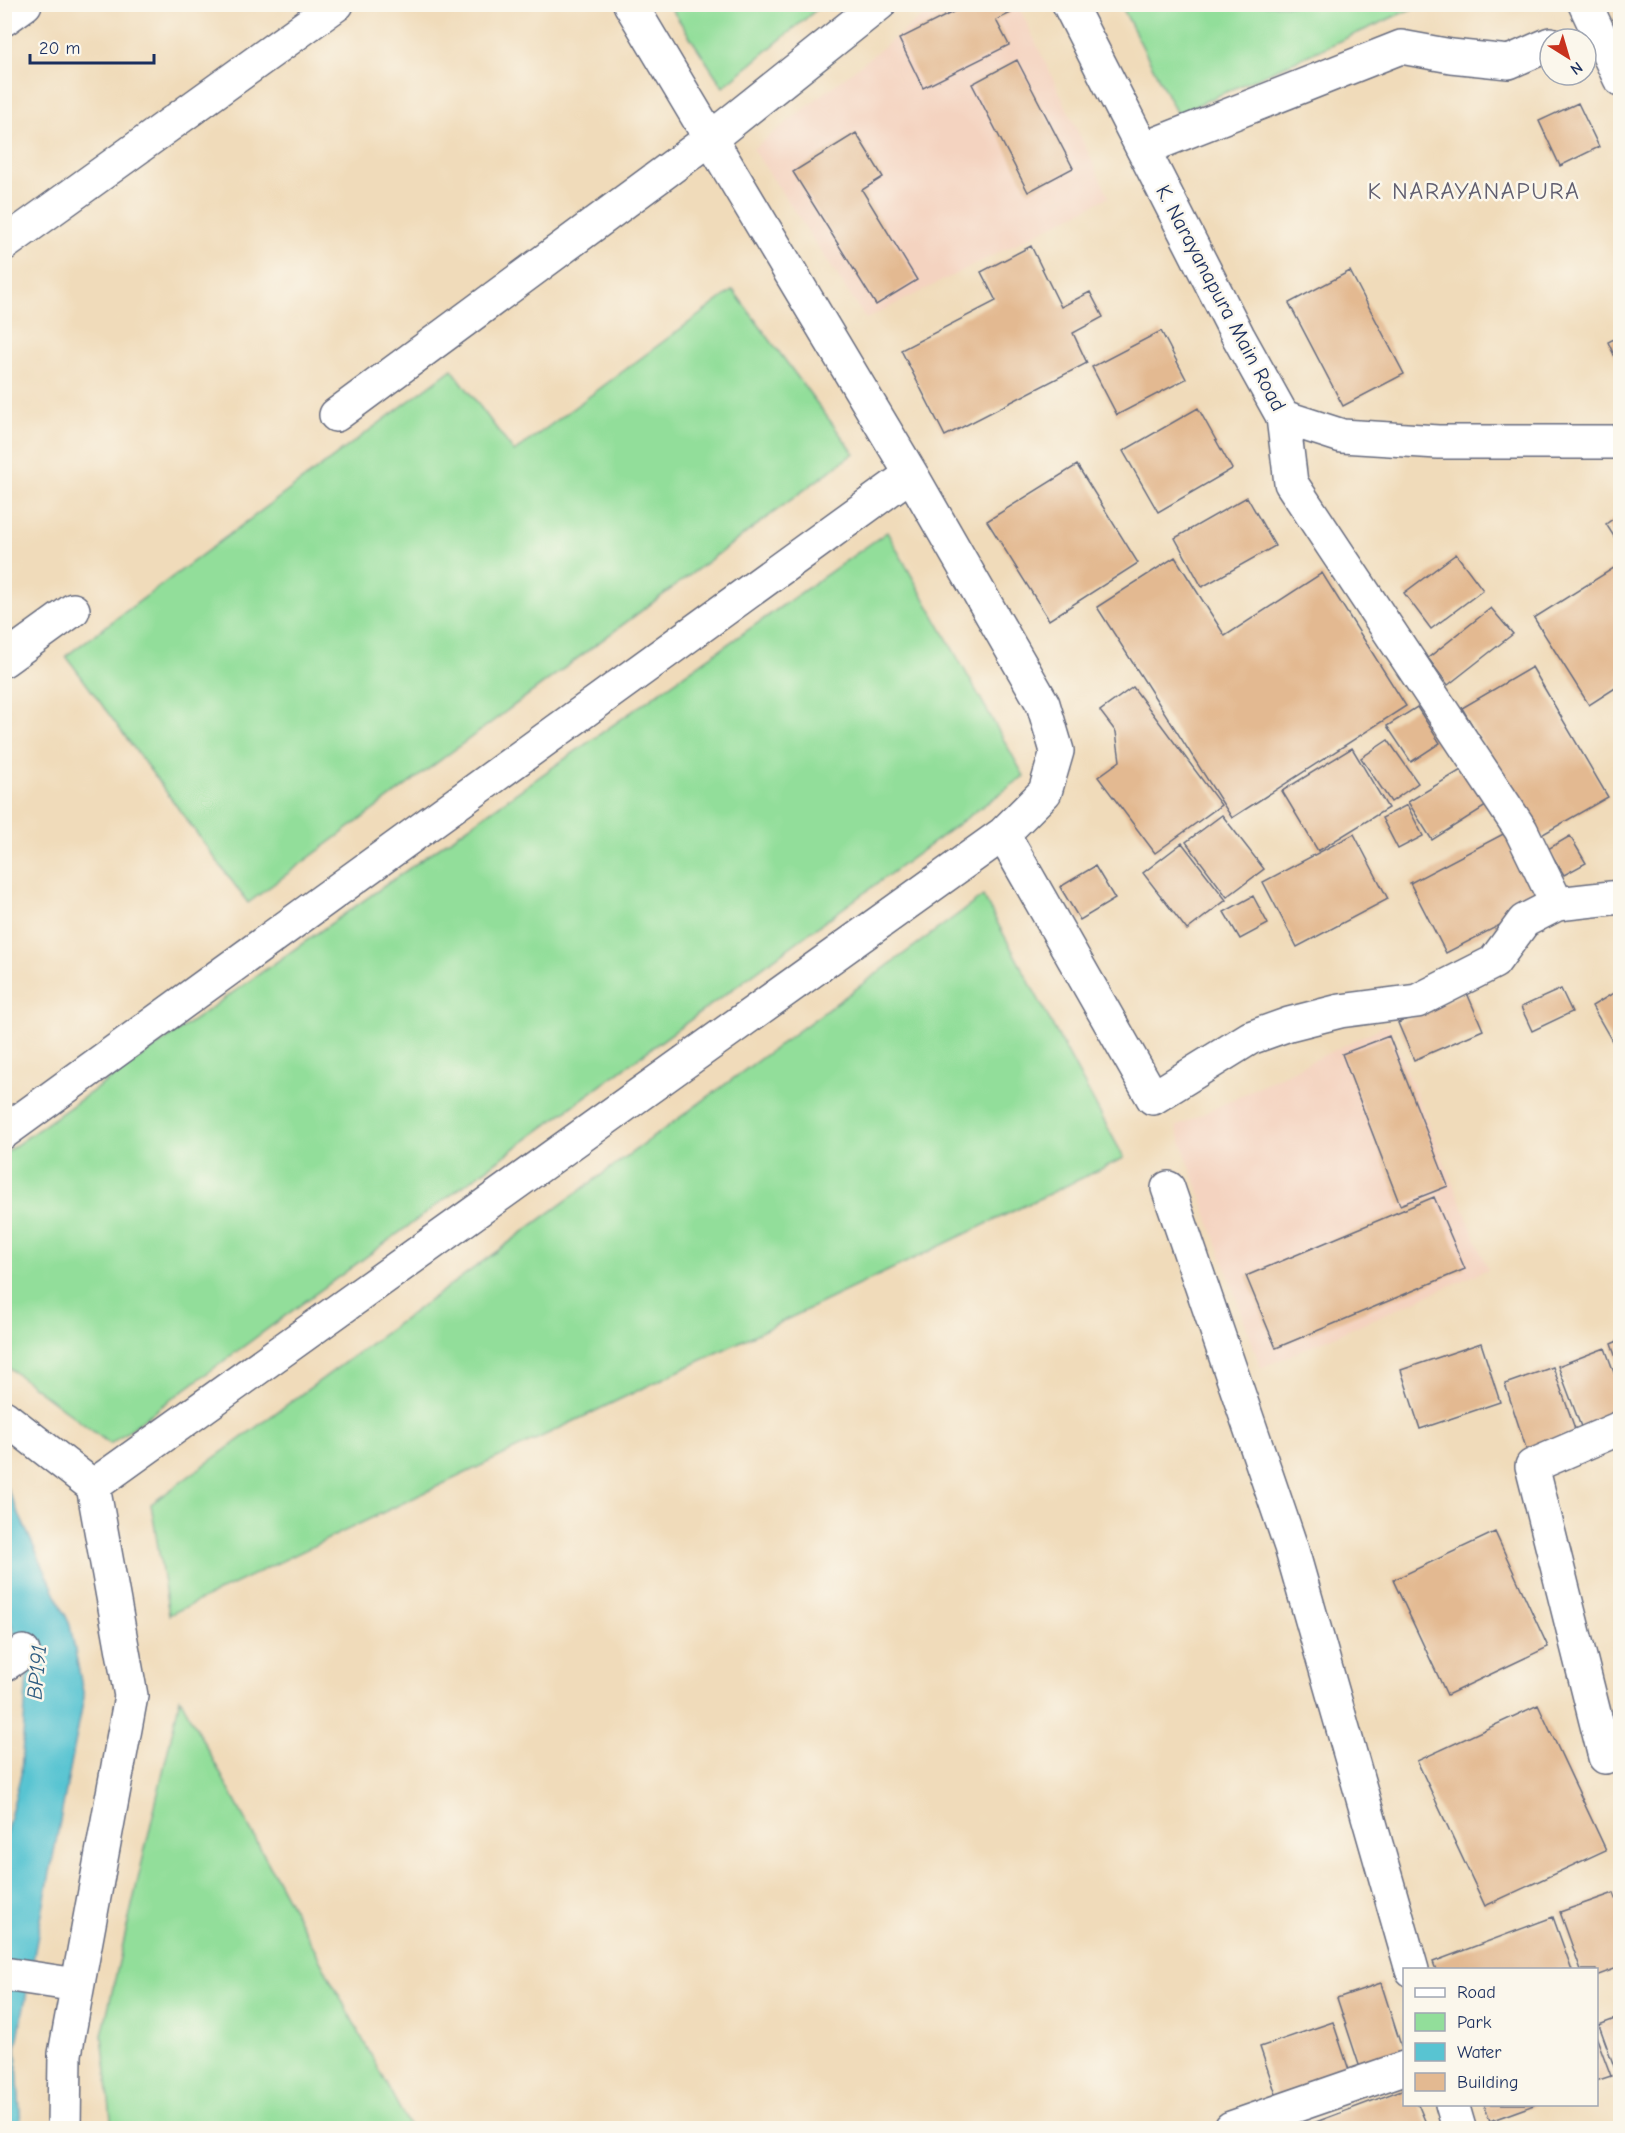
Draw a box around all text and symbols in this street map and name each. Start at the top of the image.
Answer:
scale bar [30,27,154,65]
north arrow [1538,27,1598,87]
text: 20 m [39,38,80,59]
text: N [1567,58,1586,79]
district label: K NARAYANAPURA [1368,177,1580,205]
street label: K. Narayanapura Main Road [1151,181,1291,415]
water label: BP191 [22,1644,52,1701]
legend [1403,1968,1598,2106]
text: Road [1457,1982,1496,2003]
text: Park [1457,2012,1492,2033]
text: Water [1457,2042,1502,2063]
text: Building [1457,2072,1519,2093]

